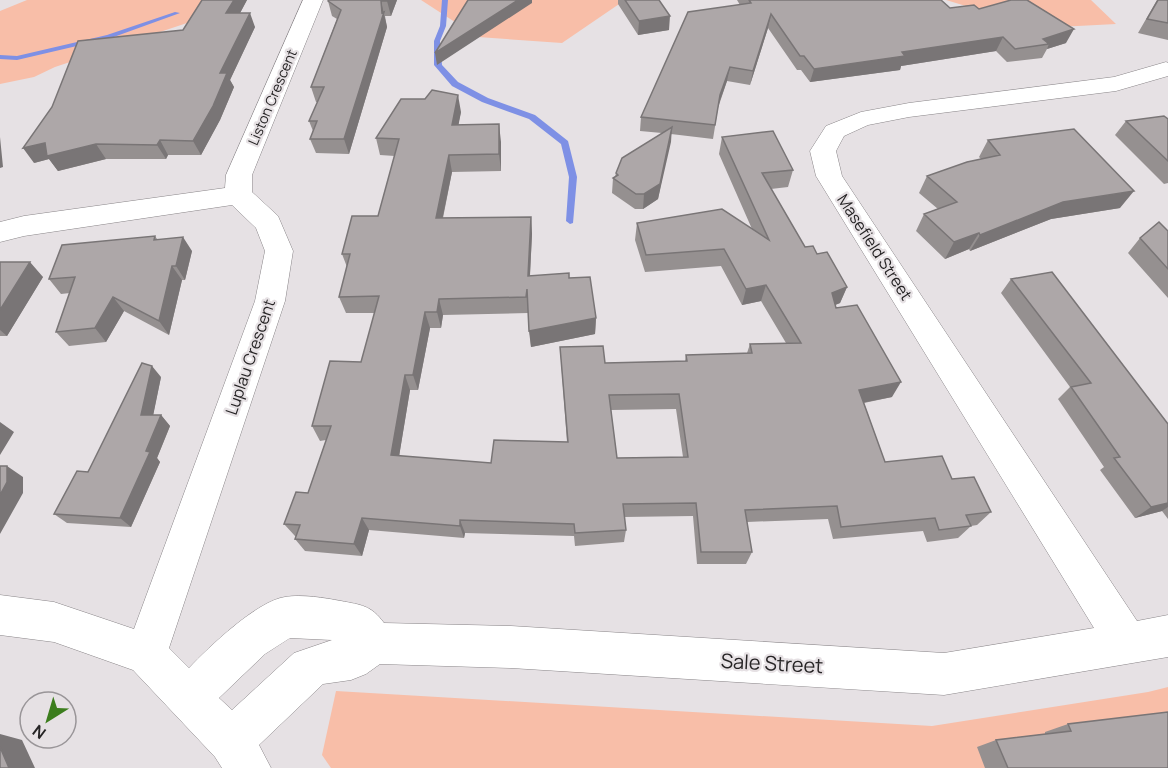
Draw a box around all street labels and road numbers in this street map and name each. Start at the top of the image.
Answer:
street label: Liston Crescent [243,46,301,148]
street label: Masefield Street [832,190,918,304]
street label: Luplau Crescent [220,296,280,418]
street label: Sale Street [720,647,824,679]

